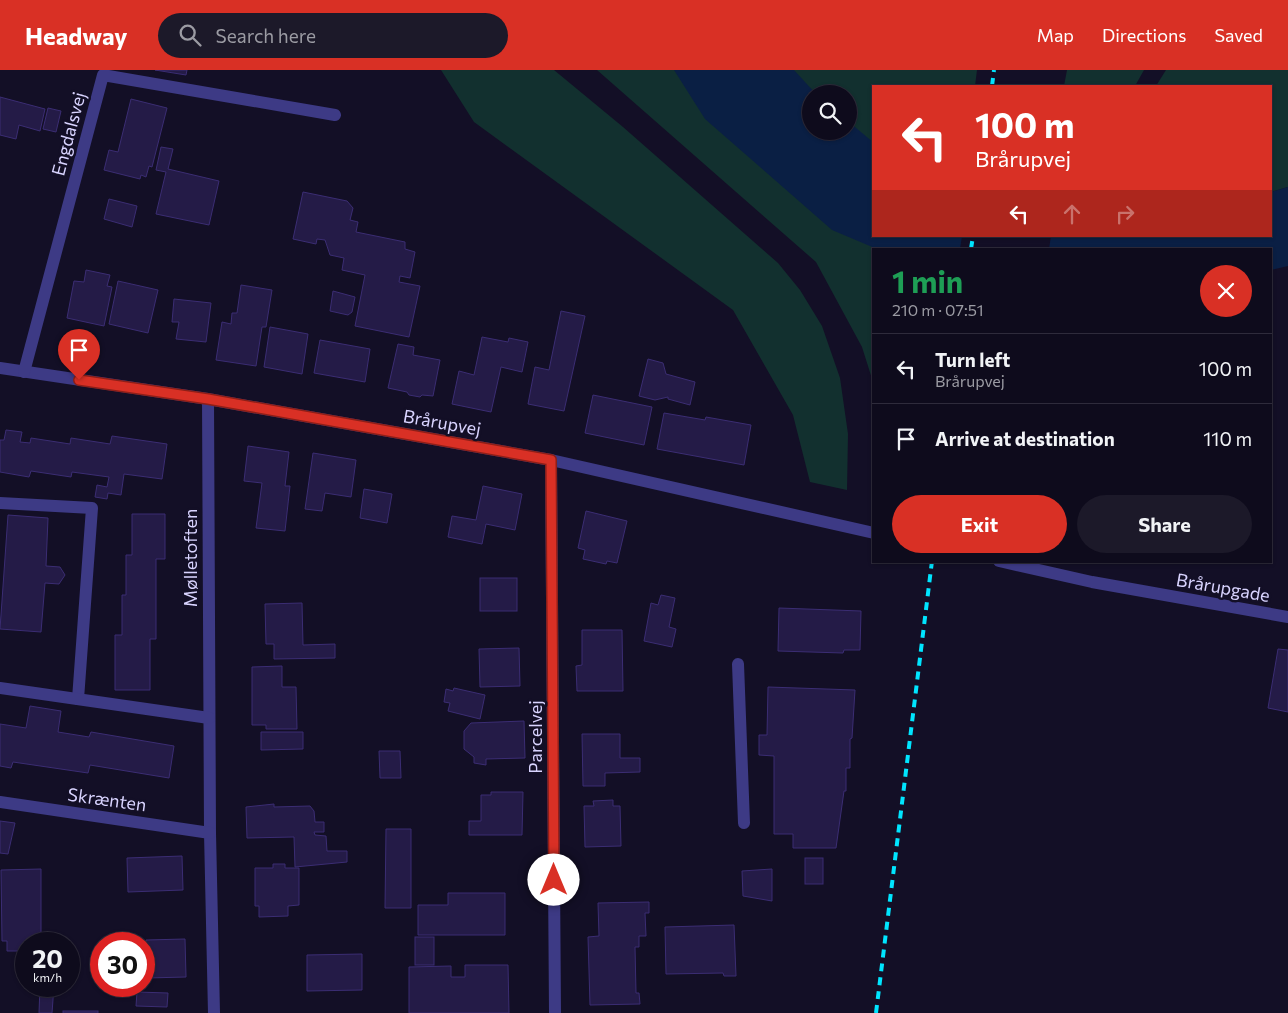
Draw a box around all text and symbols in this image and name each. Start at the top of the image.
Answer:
search box [158,13,508,58]
text: Headway [25,21,128,50]
icon: search [176,21,204,49]
text: Search here [216,24,316,47]
text: Map [1037,24,1074,46]
text: Directions [1102,24,1186,46]
text: Saved [1214,24,1263,46]
map controls [802,85,857,140]
button: search [802,85,857,140]
street label: Engdalsvej [46,89,90,178]
text: 100 m [975,102,1075,145]
icon: left [892,105,957,170]
text: Brårupvej [975,145,1071,172]
icon: left [1005,200,1033,228]
icon: ahead [1058,200,1086,228]
icon: right [1111,200,1139,228]
text: 1 min [892,262,963,299]
button: close [1200,265,1252,317]
text: 210 m · 07:51 [892,300,984,319]
pin [58,329,100,380]
icon: arrive [65,336,93,364]
text: Turn left [935,348,1010,371]
icon: left [892,355,920,383]
text: 100 m [1199,357,1252,380]
text: Brårupvej [935,371,1005,390]
street label: Brårupvej [402,404,483,440]
icon: arrive [892,425,920,453]
text: Arrive at destination [935,427,1115,450]
text: 110 m [1203,427,1252,450]
button: Exit [892,495,1067,553]
button: Share [1077,495,1252,553]
street label: Mølletoften [179,509,201,607]
street label: Brårupgade [1175,568,1272,606]
street label: Parcelvej [524,700,546,774]
street label: Skrænten [66,783,148,815]
position arrow [527,853,579,905]
speed limit sign: 30 [90,932,155,997]
text: 20 [32,943,63,973]
text: km/h [33,970,62,984]

